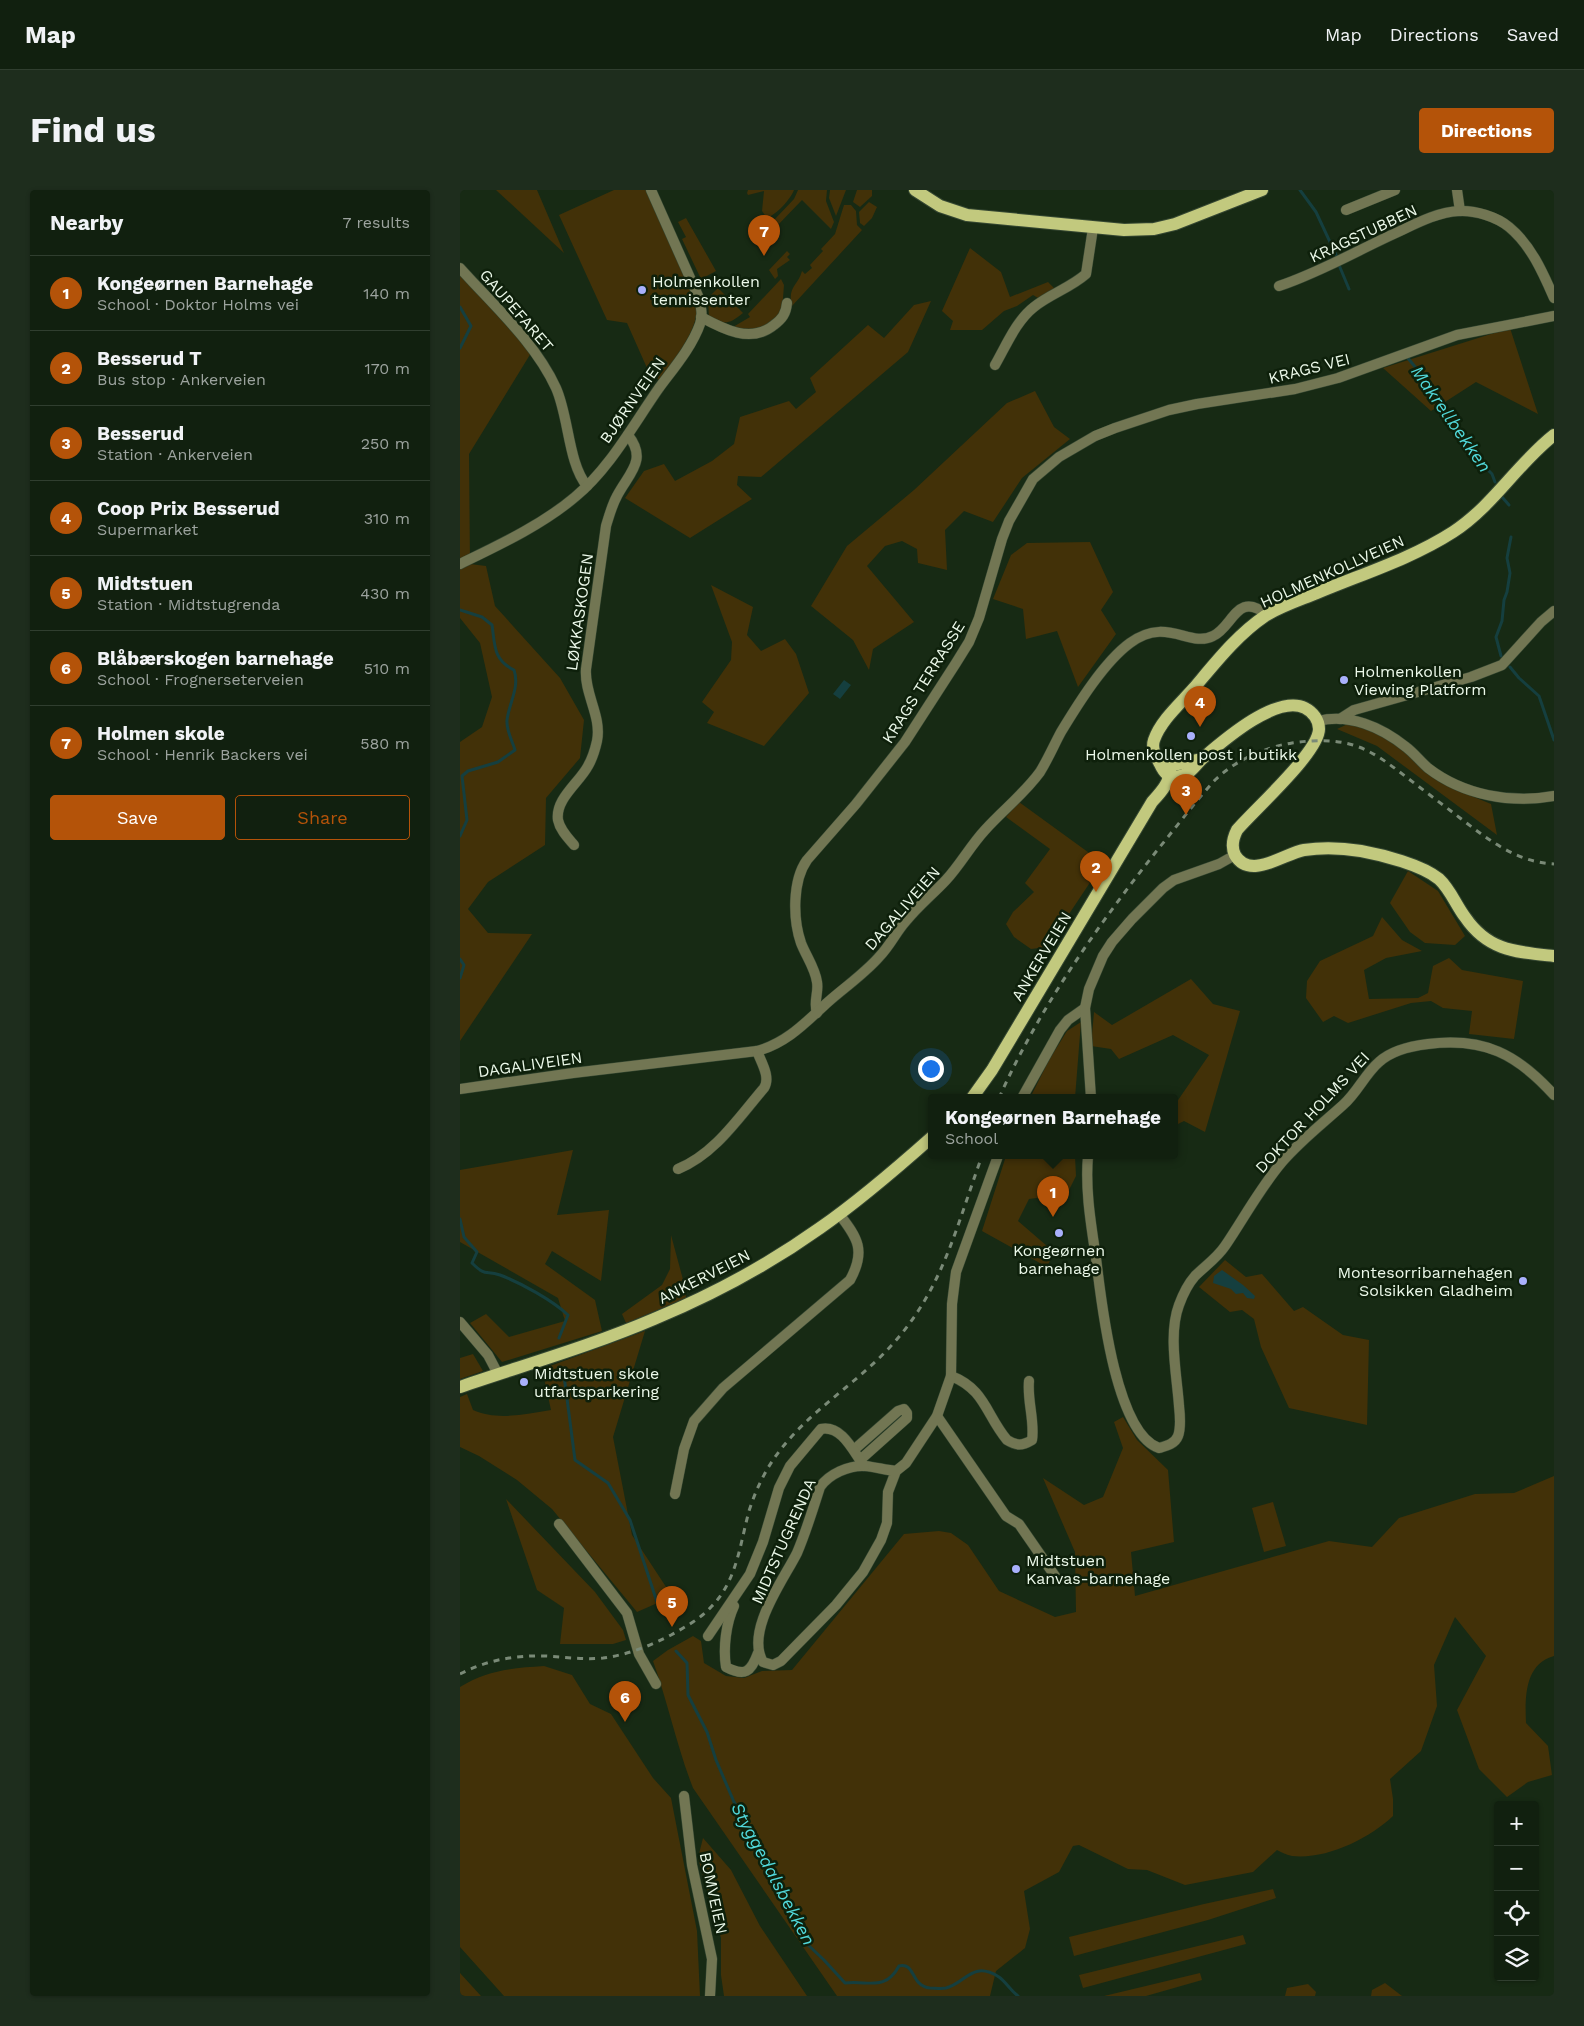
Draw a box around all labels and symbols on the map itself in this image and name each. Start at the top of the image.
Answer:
street label: KRAGSTUBBEN [1306,200,1420,267]
pin: 7 [748,215,780,256]
street label: GAUPEFARET [476,265,558,356]
place label: Holmenkollen tennissenter [652,272,760,309]
marker: Holmenkollen tennissenter [636,284,648,296]
street label: KRAGS VEI [1266,349,1352,388]
street label: BJØRNVEIEN [596,353,669,447]
water label: Makrellbekken [1407,361,1496,476]
street label: HOLMENKOLLVEIEN [1257,531,1407,612]
street label: LØKKASKOGEN [562,552,597,672]
street label: KRAGS TERRASSE [878,618,969,747]
place label: Holmenkollen Viewing Platform [1354,662,1486,699]
marker: Holmenkollen Viewing Platform [1338,674,1350,686]
pin: 4 [1184,686,1216,727]
marker: Holmenkollen post i butikk [1185,730,1197,742]
place label: Holmenkollen post i butikk [1085,745,1297,764]
pin: 3 [1170,774,1202,815]
pin: 2 [1080,851,1112,892]
street label: DAGALIVEIEN [861,862,944,954]
street label: ANKERVEIEN [1007,908,1076,1004]
street label: DAGALIVEIEN [477,1048,583,1081]
street label: DOKTOR HOLMS VEI [1251,1048,1373,1177]
your location [918,1056,944,1082]
pin: 1 [1037,1176,1069,1217]
marker: Kongeørnen barnehage [1053,1227,1065,1239]
place label: Kongeørnen barnehage [1013,1241,1105,1278]
street label: ANKERVEIEN [655,1245,753,1308]
place label: Montesorribarnehagen Solsikken Gladheim [1337,1263,1513,1300]
marker: Montesorribarnehagen Solsikken Gladheim [1517,1275,1529,1287]
place label: Midtstuen skole utfartsparkering [534,1364,660,1401]
marker: Midtstuen skole utfartsparkering [518,1376,530,1388]
street label: MIDTSTUGRENDA [747,1475,820,1607]
place label: Midtstuen Kanvas-barnehage [1026,1551,1170,1588]
marker: Midtstuen Kanvas-barnehage [1010,1563,1022,1575]
pin: 5 [656,1586,688,1627]
pin: 6 [609,1681,641,1722]
water label: Styggedalsbekken [727,1799,820,1949]
street label: BOMVEIEN [696,1850,731,1936]

